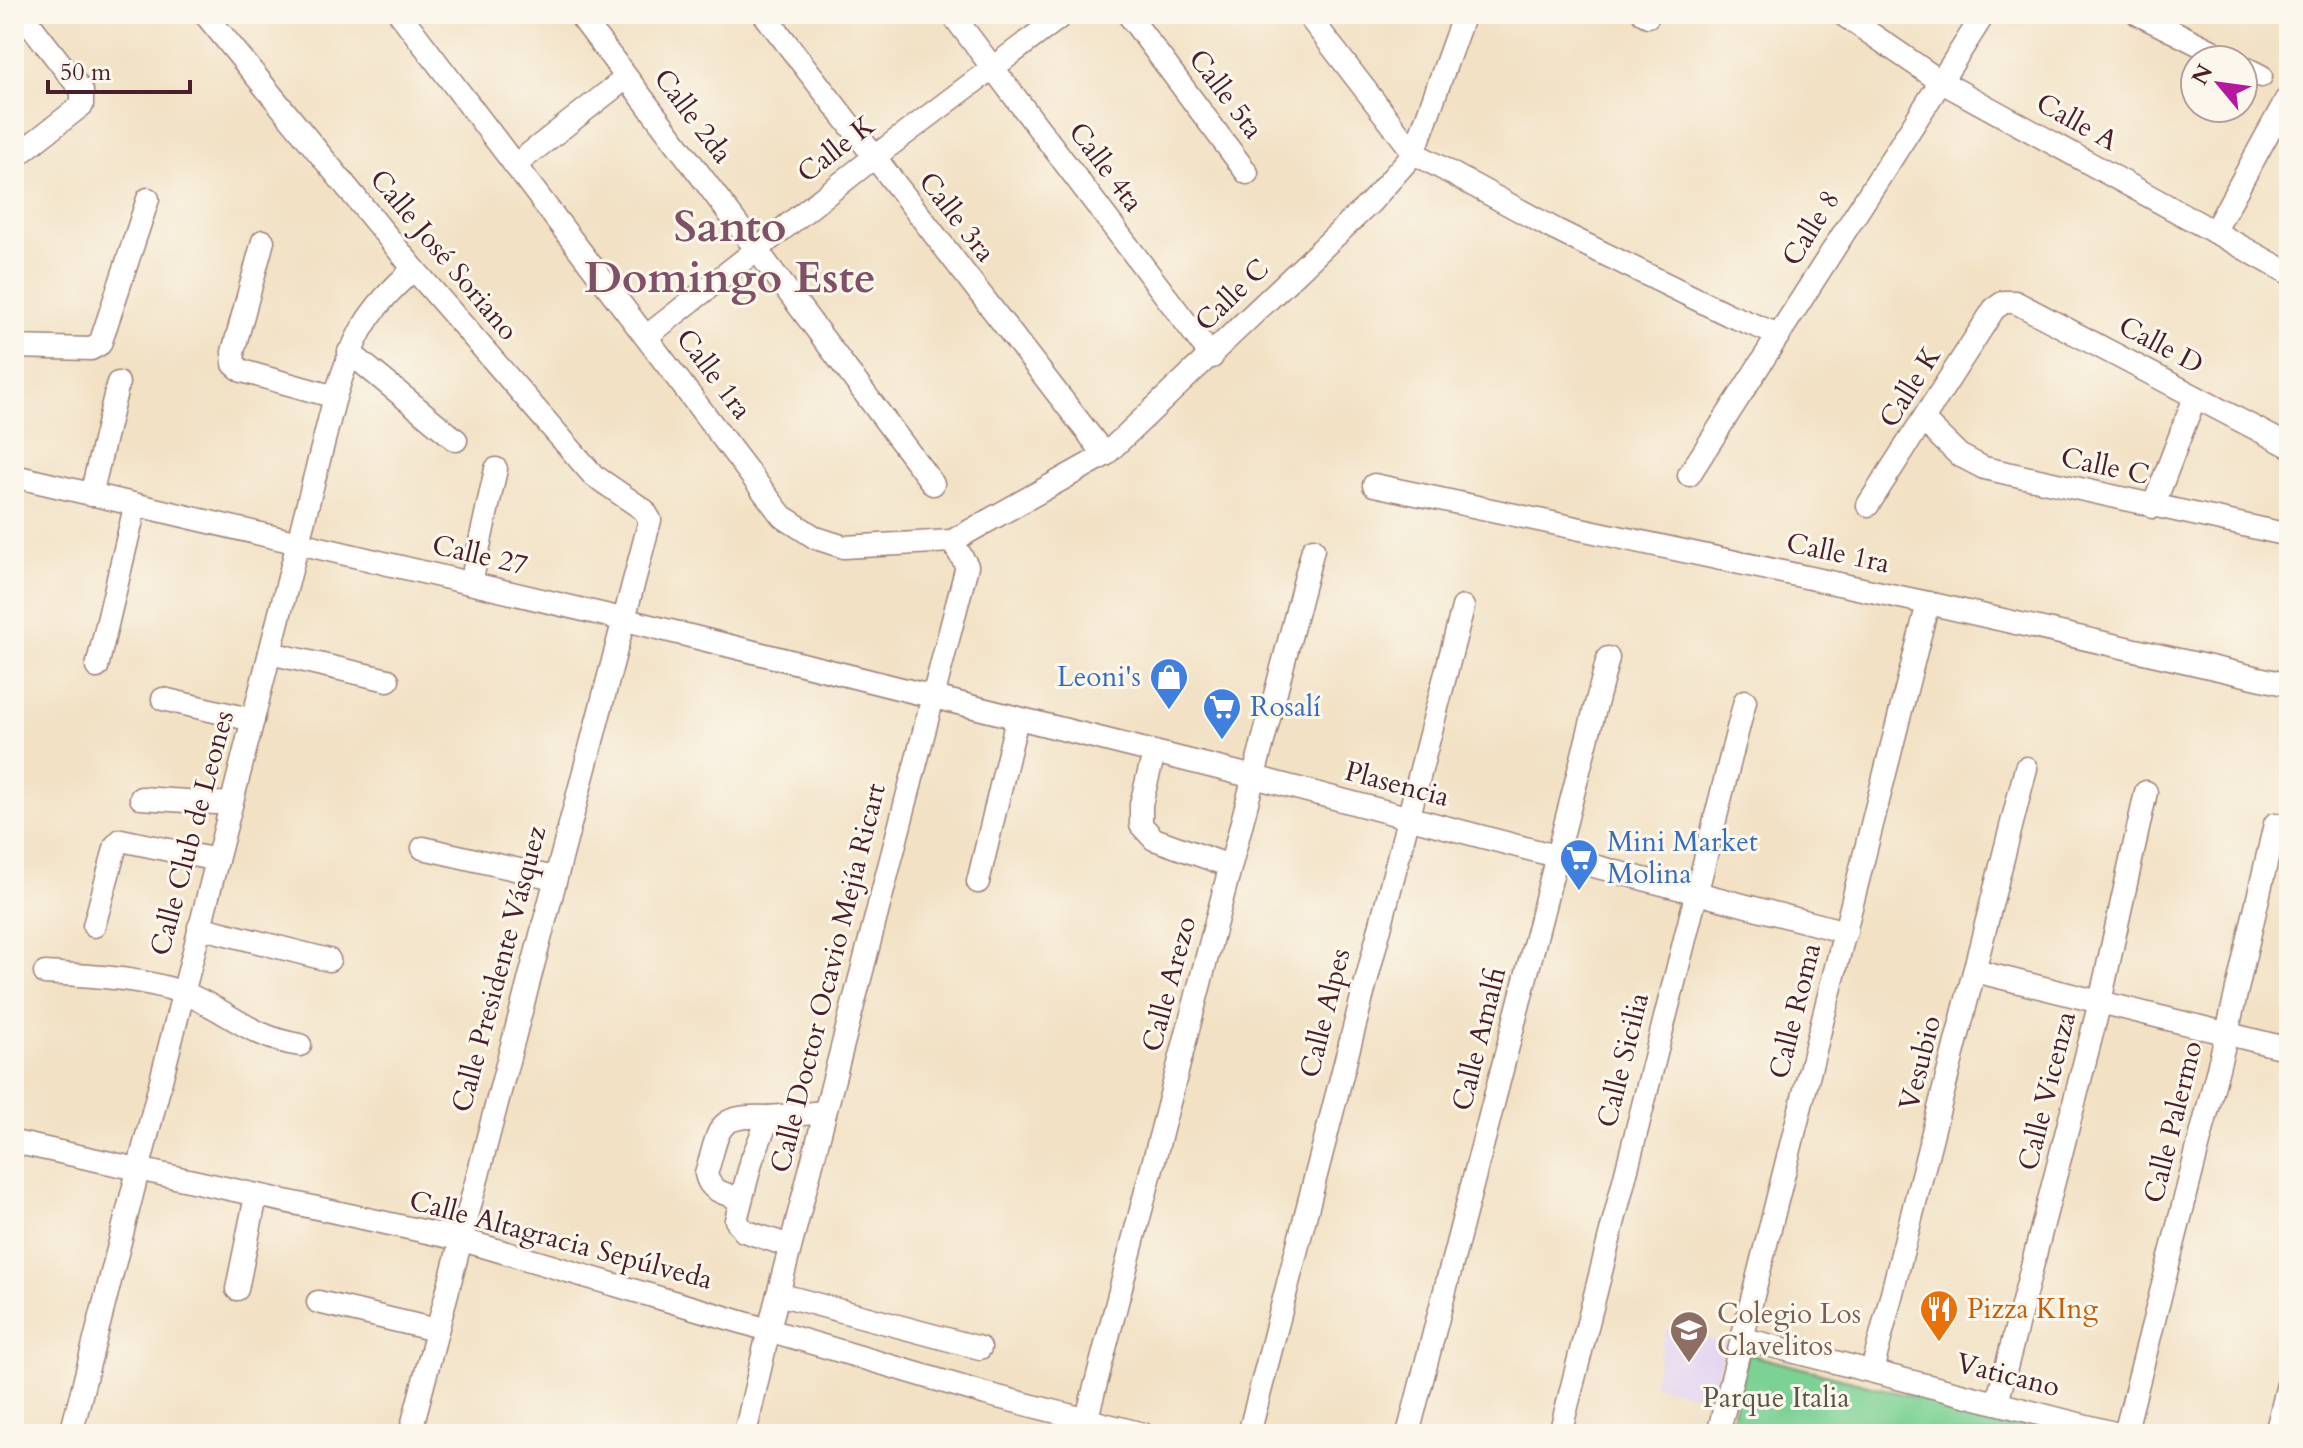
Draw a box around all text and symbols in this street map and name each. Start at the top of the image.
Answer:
street label: Calle 5ta [1180,41,1272,147]
scale bar [48,44,190,94]
north arrow [2179,44,2259,124]
text: 50 m [60,56,112,89]
text: N [2185,59,2220,90]
street label: Calle 2da [645,61,741,171]
street label: Calle A [2029,84,2125,160]
street label: Calle K [789,107,883,191]
street label: Calle 4ta [1060,114,1152,220]
street label: Calle José Soriano [361,161,527,349]
street label: Calle 3ra [910,164,1004,270]
street label: Calle 8 [1773,183,1849,273]
district label: Santo Domingo Este [584,197,876,308]
street label: Calle C [1187,250,1277,340]
street label: Calle D [2112,307,2210,383]
street label: Calle 1ra [667,321,761,427]
street label: Calle K [1870,339,1950,435]
street label: Calle C [2057,438,2153,494]
street label: Calle 1ra [1783,524,1893,582]
street label: Calle 27 [429,526,531,584]
shop icon: Leoni's [1148,656,1190,711]
place label: Leoni's [1057,658,1141,696]
supermarket icon: Rosalí [1201,686,1243,741]
place label: Rosalí [1250,688,1321,726]
street label: Calle Club de Leones [141,706,243,960]
street label: Plasencia [1341,752,1453,816]
street label: Calle Doctor Ocavio Mejía Ricart [761,779,895,1177]
street label: Calle Presidente Vásquez [442,821,556,1116]
place label: Mini Market Molina [1607,823,1758,893]
supermarket icon: Mini Market Molina [1558,837,1600,892]
street label: Calle Arezo [1133,912,1205,1056]
street label: Calle Roma [1760,939,1830,1083]
street label: Calle Alpes [1291,944,1359,1082]
street label: Calle Amalfi [1443,963,1515,1115]
street label: Calle Sicilia [1588,989,1658,1131]
street label: Calle Vicenza [2009,1008,2085,1174]
street label: Vesubio [1890,1012,1950,1114]
street label: Calle Palermo [2135,1037,2211,1207]
street label: Calle Altagracia Sepúlveda [405,1181,717,1299]
restaurant icon: Pizza KIng [1918,1288,1960,1343]
place label: Pizza KIng [1967,1290,2098,1328]
place label: Colegio Los Clavelitos [1717,1295,1861,1365]
school or university icon: Colegio Los Clavelitos [1668,1309,1710,1364]
street label: Vaticano [1952,1344,2064,1406]
park label: Parque Italia [1702,1379,1850,1417]

